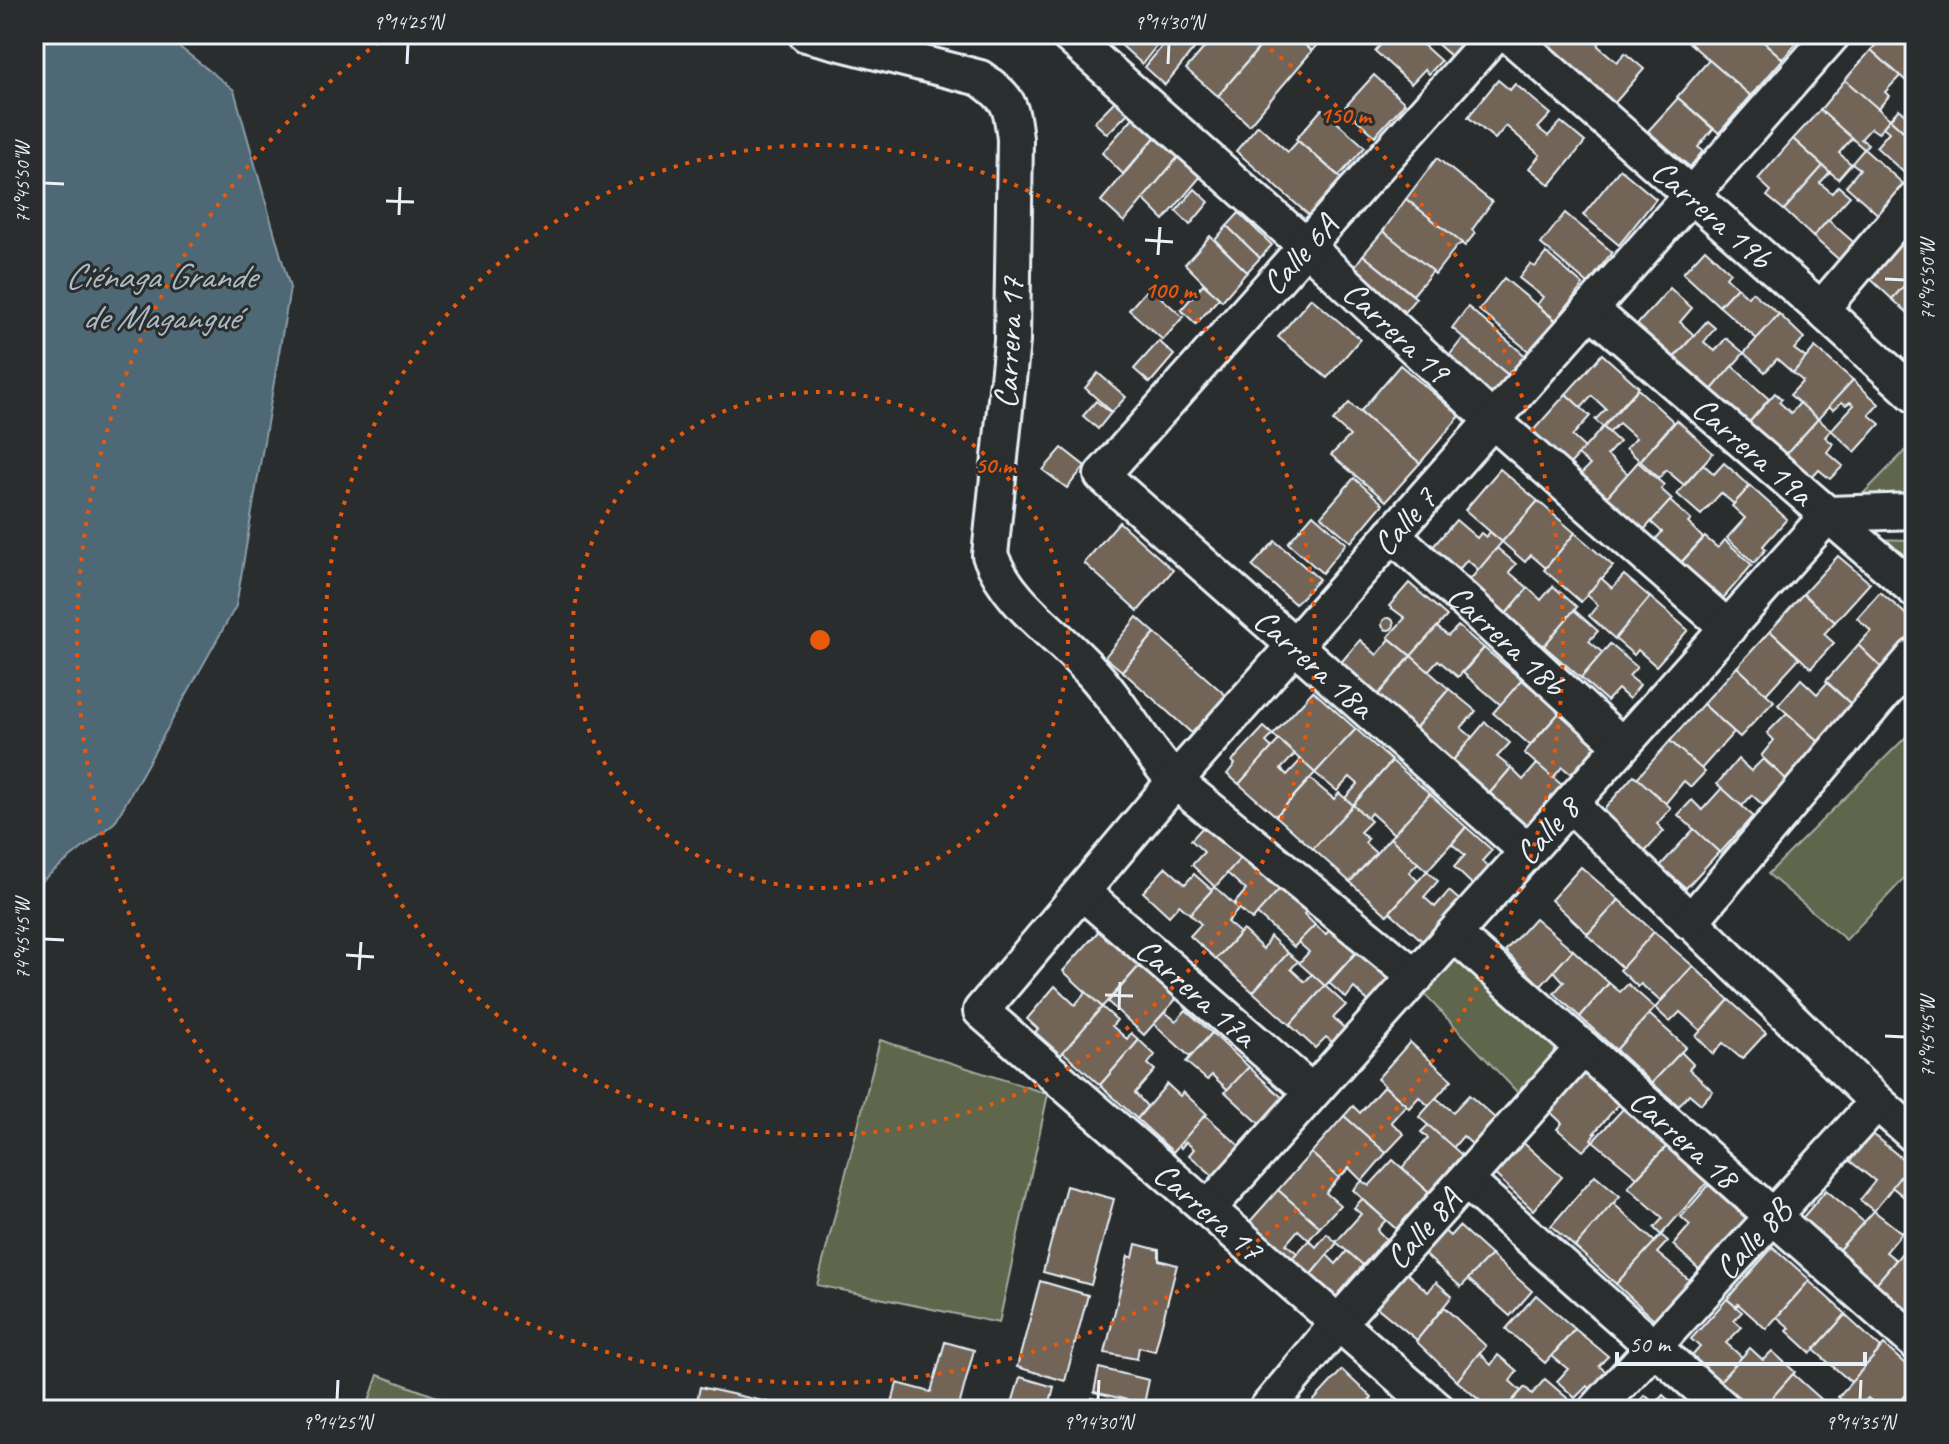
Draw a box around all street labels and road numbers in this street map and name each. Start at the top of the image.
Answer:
street label: Carrera 19b [1643,149,1783,280]
street label: Calle 6A [1252,204,1348,304]
street label: Carrera 19 [1334,271,1461,394]
street label: Carrera 17 [984,275,1033,410]
street label: Carrera 19a [1684,387,1824,516]
street label: Calle 7 [1363,477,1447,564]
street label: Carrera 18b [1438,575,1577,707]
street label: Carrera 18a [1245,598,1385,729]
street label: Calle 8 [1505,785,1591,874]
street label: Carrera 17a [1127,928,1267,1058]
street label: Carrera 18 [1621,1079,1751,1201]
street label: Carrera 17 [1145,1152,1274,1272]
street label: Calle 8A [1376,1178,1472,1278]
street label: Calle 8B [1705,1188,1802,1288]

